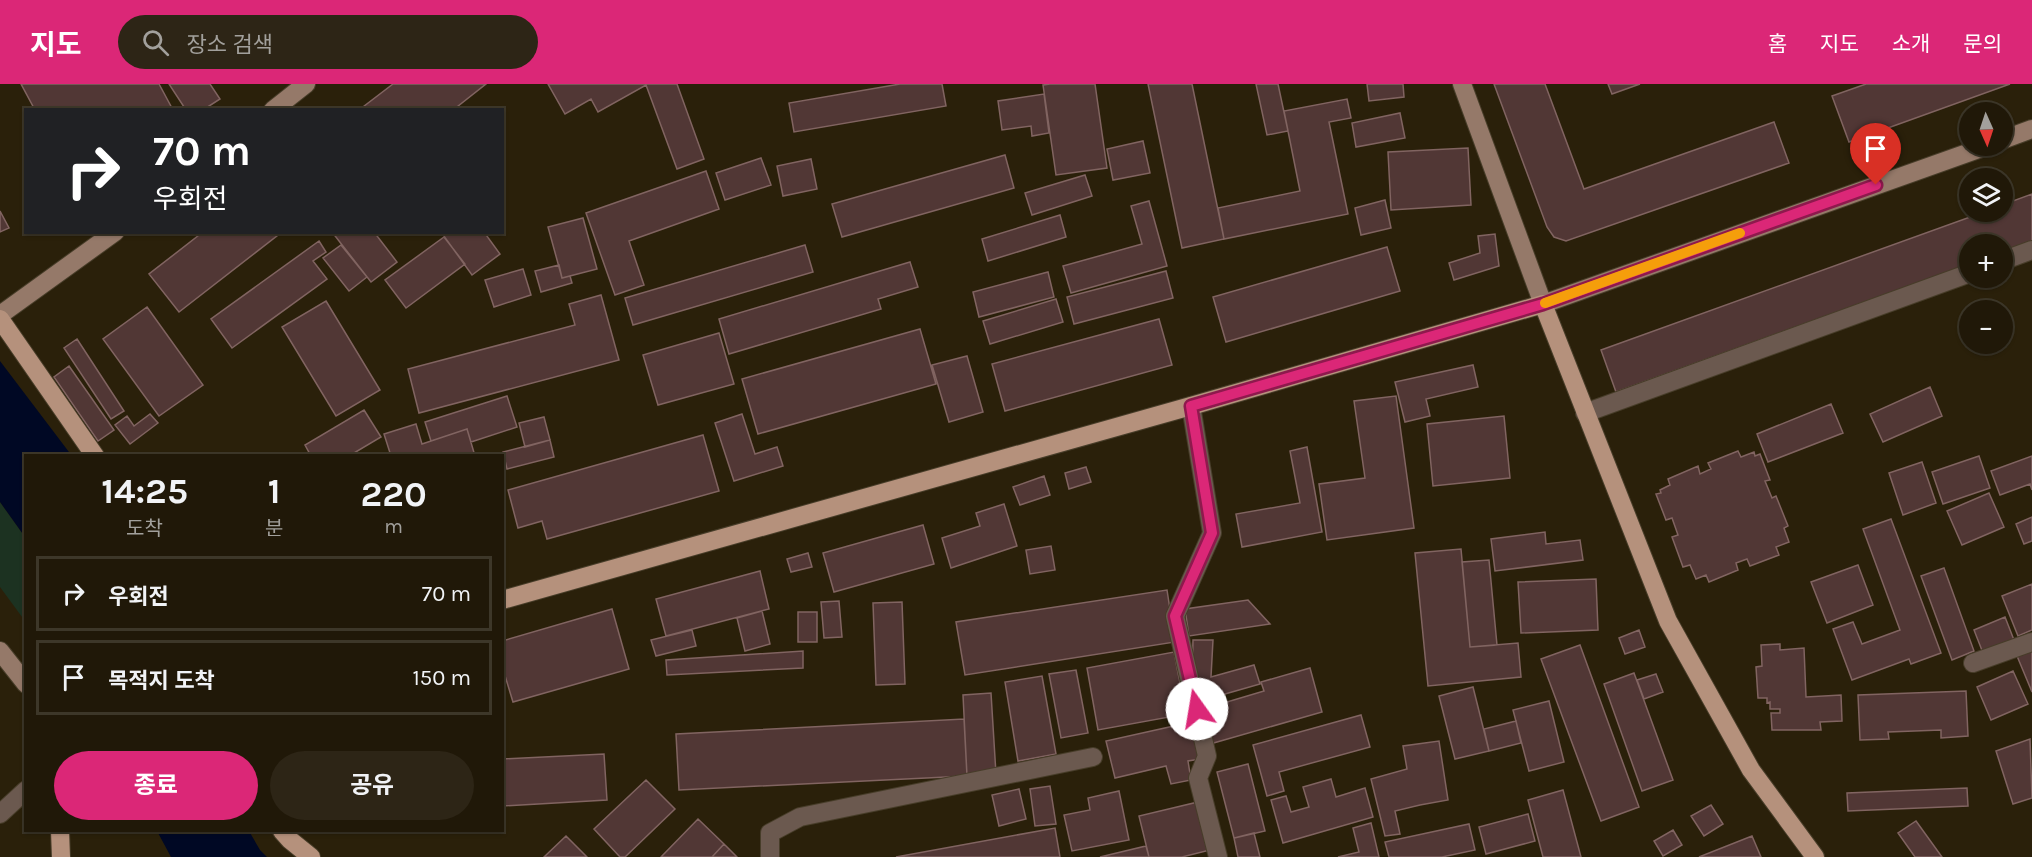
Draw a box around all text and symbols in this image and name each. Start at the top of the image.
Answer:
search box [118,15,538,69]
icon: search [139,26,172,59]
text: 지도 [30,28,82,61]
text: 장소 검색 [187,32,273,58]
text: 홈 [1768,32,1787,56]
text: 지도 [1820,32,1859,56]
text: 소개 [1892,32,1930,56]
text: 문의 [1963,32,2002,56]
north arrow [1959,102,2013,156]
map controls [1959,102,2013,354]
pin [1850,123,1901,185]
text: 70 m [153,126,251,176]
icon: right [54,132,132,210]
icon: arrive [1859,132,1892,165]
button: layers [1959,168,2013,222]
text: 우회전 [153,183,228,215]
button: + [1959,234,2013,288]
button: − [1959,300,2013,354]
text: 14:25 [101,470,188,512]
text: 1 [268,470,281,512]
text: 220 [361,473,427,515]
text: m [384,515,403,538]
text: 도착 [126,517,163,540]
text: 분 [265,517,283,540]
icon: right [57,577,90,610]
text: 70 m [422,581,471,607]
text: 우회전 [108,584,169,610]
icon: arrive [57,661,90,694]
text: 150 m [412,665,471,691]
text: 목적지 도착 [108,668,215,694]
position arrow [1165,677,1229,741]
button: 종료 [54,751,258,820]
button: 공유 [270,751,474,820]

